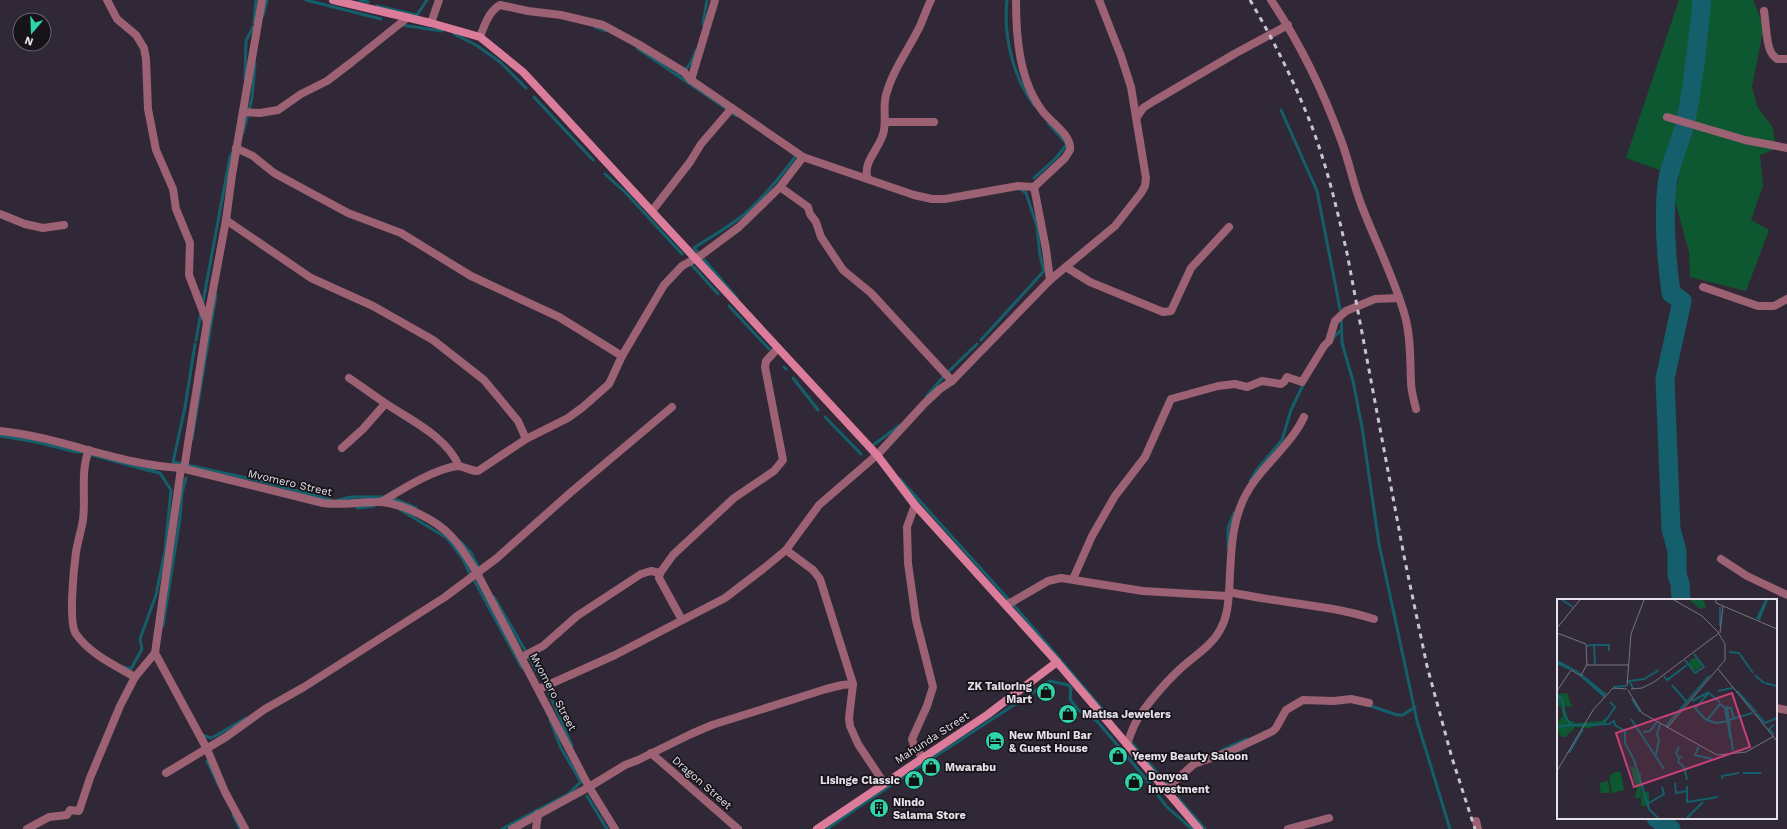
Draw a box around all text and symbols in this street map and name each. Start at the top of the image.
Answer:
north arrow [12,12,52,52]
text: N [23,34,35,48]
street label: Mvomero Street [246,467,334,499]
inset map [1557,599,1777,819]
street label: Mvomero Street [527,651,579,733]
place label: ZK Tailoring Mart [968,680,1033,706]
shop icon: ZK Tailoring Mart [1035,681,1057,703]
shop icon: Matisa Jewelers [1057,703,1079,725]
place label: Matisa Jewelers [1082,708,1171,721]
street label: Mahunda Street [893,709,972,767]
place label: New Mbuni Bar & Guest House [1009,729,1092,755]
hotel icon: New Mbuni Bar & Guest House [984,730,1006,752]
shop icon: Yeemy Beauty Saloon [1107,745,1129,767]
place label: Yeemy Beauty Saloon [1132,750,1248,763]
street label: Dragon Street [670,754,735,813]
shop icon: Mwarabu [920,756,942,778]
place label: Mwarabu [945,761,996,774]
shop icon: Lisinge Classic [903,769,925,791]
place label: Donyoa Investment [1148,770,1210,796]
shop icon: Donyoa Investment [1123,771,1145,793]
place label: Lisinge Classic [820,774,900,787]
place label: Nindo Salama Store [893,796,966,822]
building icon: Nindo Salama Store [868,797,890,819]

